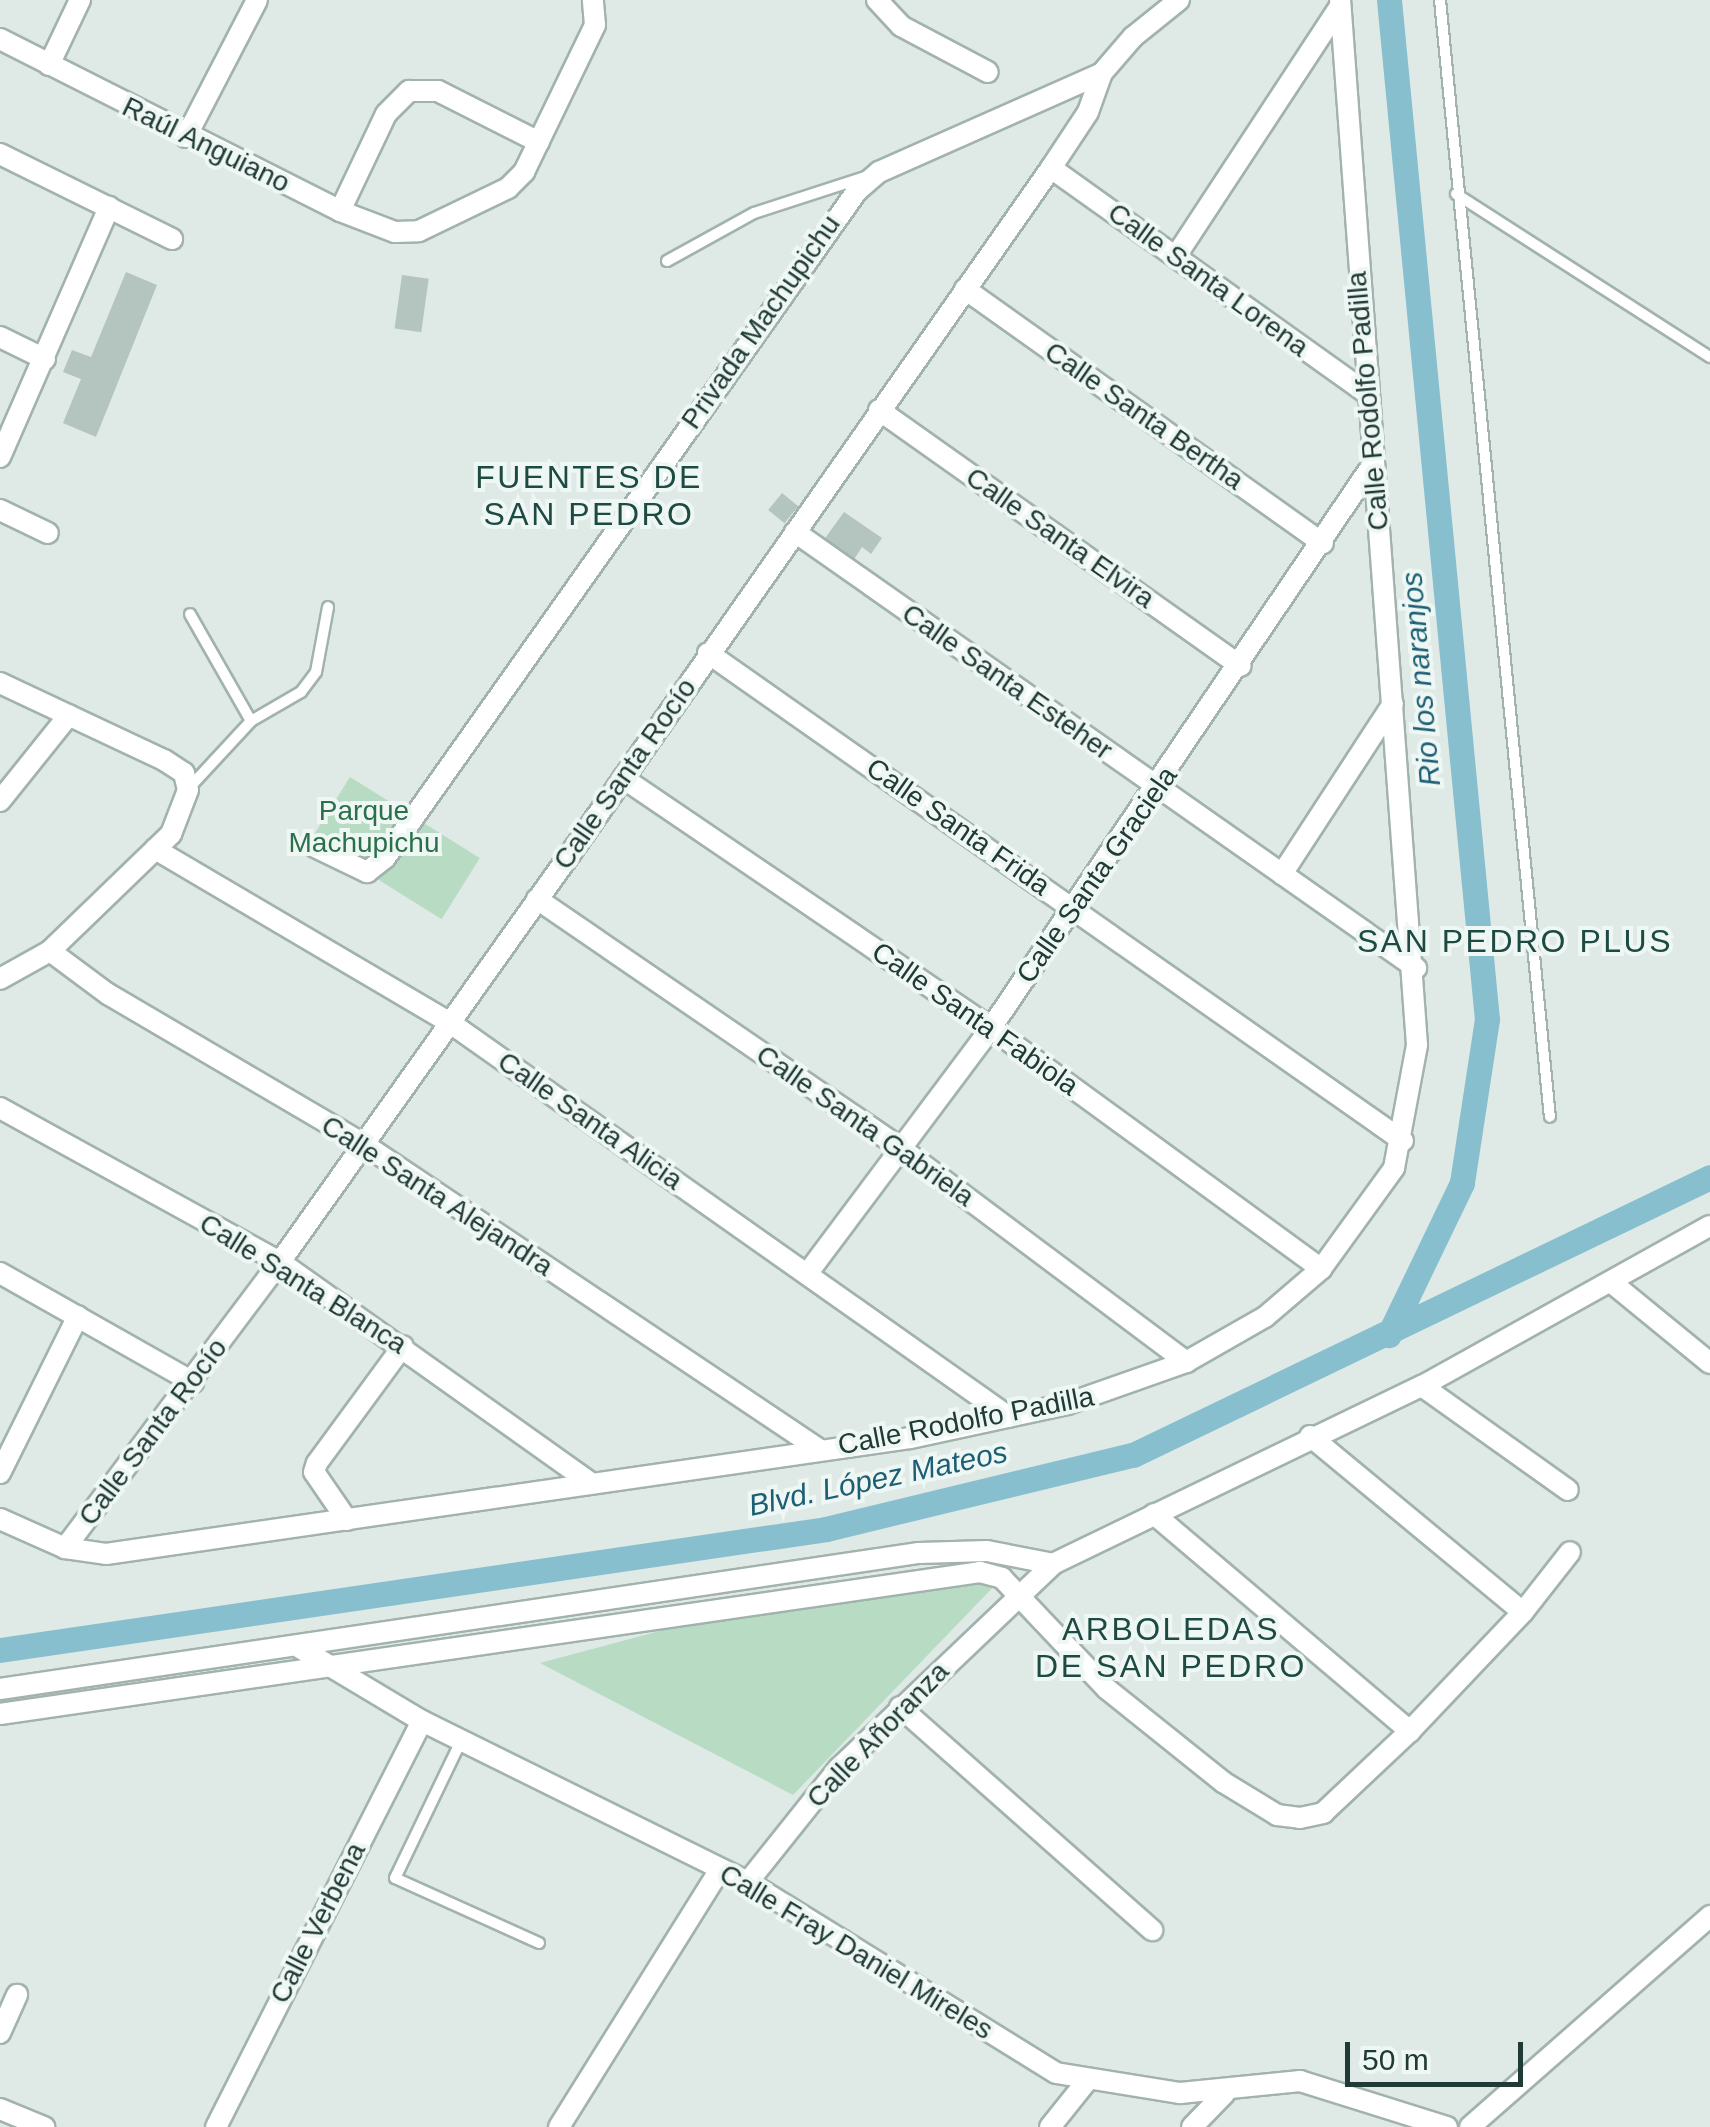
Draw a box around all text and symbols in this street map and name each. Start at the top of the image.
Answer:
street label: Raúl Anguiano [116,90,296,200]
street label: Calle Santa Lorena [1101,196,1315,364]
street label: Privada Machupichu [674,208,848,436]
street label: Calle Rodolfo Padilla [1340,270,1396,532]
street label: Calle Santa Bertha [1038,335,1250,497]
district label: FUENTES DE SAN PEDRO [475,459,703,534]
street label: Calle Santa Elvira [959,460,1161,616]
water label: Rio los naranjos [1394,570,1448,788]
street label: Calle Santa Esteher [895,597,1119,767]
street label: Calle Santa Rocío [547,672,703,876]
street label: Calle Santa Frida [860,751,1056,903]
street label: Calle Santa Graciela [1010,760,1184,990]
park label: Parque Machupichu [289,794,439,860]
district label: SAN PEDRO PLUS [1357,922,1673,960]
street label: Calle Santa Fabiola [865,935,1085,1103]
street label: Calle Santa Gabriela [750,1038,980,1214]
street label: Calle Santa Alicia [490,1044,690,1198]
street label: Calle Santa Alejandra [314,1108,560,1284]
street label: Calle Santa Blanca [193,1207,413,1361]
street label: Calle Santa Rocío [72,1332,234,1532]
street label: Calle Rodolfo Padilla [835,1380,1097,1462]
water label: Blvd. López Mateos [745,1434,1011,1524]
district label: ARBOLEDAS DE SAN PEDRO [1035,1611,1307,1686]
street label: Calle Añoranza [799,1654,957,1816]
street label: Calle Verbena [263,1837,373,2009]
street label: Calle Fray Daniel Mireles [713,1857,999,2047]
scale bar [1350,2022,1528,2084]
text: 50 m [1362,2043,1429,2076]

